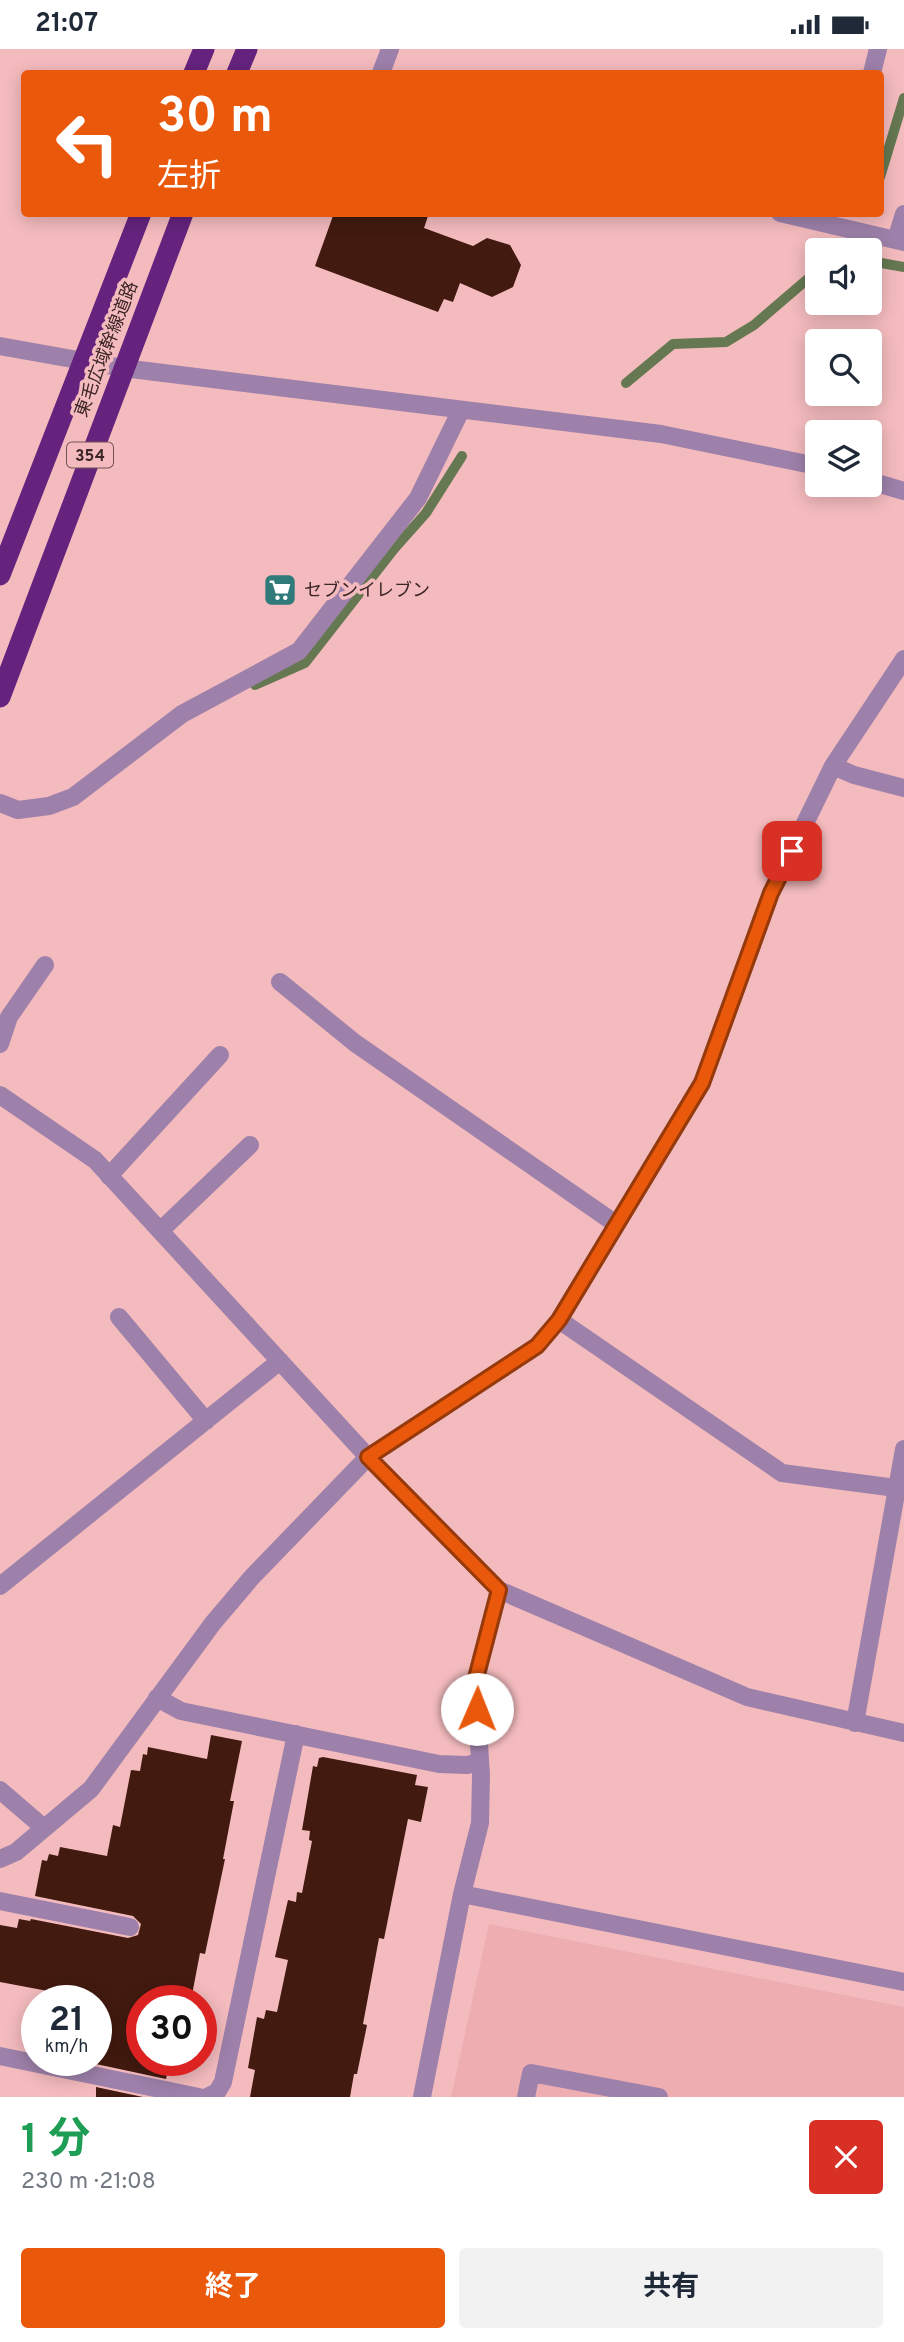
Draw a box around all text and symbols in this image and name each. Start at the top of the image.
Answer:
text: 21:07 [35,8,98,41]
text: 30 m [157,88,273,150]
icon: left [42,98,133,189]
text: 左折 [157,158,221,198]
map controls [805,238,882,497]
button: sound [805,238,882,315]
street label: 東毛広域幹線道路 [71,278,144,421]
button: search [805,329,882,406]
button: layers [805,420,882,497]
road number: 354 [67,443,113,467]
supermarket icon: セブンイレブン [261,571,299,609]
place label: セブンイレブン [304,580,430,603]
pin [762,821,822,881]
icon: arrive [773,832,811,870]
position arrow [440,1672,514,1746]
speed limit sign: 30 [126,1985,217,2076]
text: 21 [49,1999,84,2043]
text: km/h [45,2036,88,2059]
text: 1 分 [21,2115,90,2168]
button: close [809,2120,883,2194]
text: 230 m · 21:08 [21,2168,156,2197]
button: 終了 [21,2248,445,2328]
button: 共有 [459,2248,883,2328]

